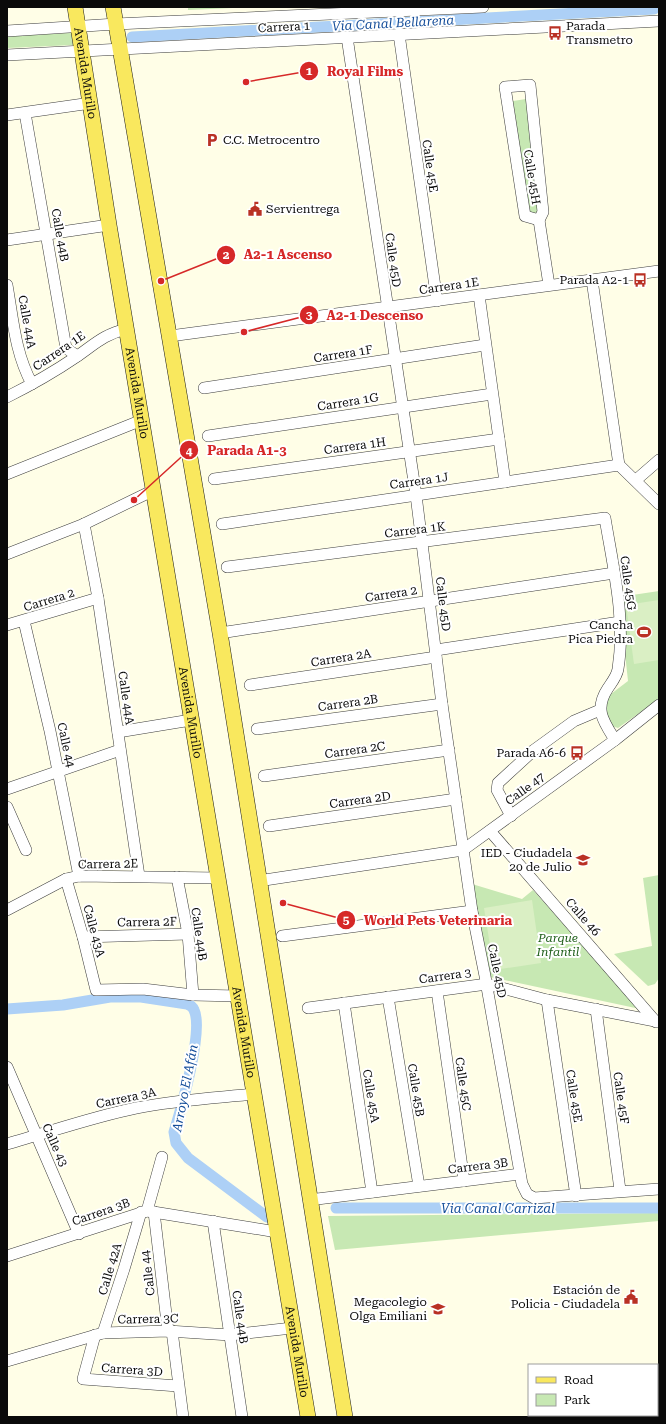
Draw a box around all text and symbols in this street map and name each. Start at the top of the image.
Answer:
water label: Via Canal Bellarena [332,12,455,34]
street label: Carrera 1 [257,19,311,35]
place label: Parada Transmetro [566,19,633,47]
bus stop icon: Parada Transmetro [547,25,563,41]
street label: Avenida Murillo [71,26,99,120]
callout: Royal Films [299,58,411,83]
text: 1 [306,64,313,78]
text: Royal Films [327,64,403,79]
parking icon: C.C. Metrocentro [204,132,220,148]
place label: C.C. Metrocentro [223,133,320,147]
street label: Calle 45E [419,139,441,193]
street label: Calle 45H [521,148,543,206]
public building icon: Servientrega [247,201,263,217]
place label: Servientrega [266,202,340,216]
street label: Calle 44B [48,207,72,263]
street label: Calle 45D [382,232,404,288]
callout: A2-1 Ascenso [216,242,340,267]
text: A2-1 Ascenso [244,247,332,262]
text: 2 [223,248,230,262]
bus stop icon: Parada A2-1 [632,272,648,288]
place label: Parada A2-1 [560,273,629,287]
street label: Carrera 1E [418,275,480,297]
street label: Calle 44A [15,294,39,350]
callout: A2-1 Descenso [299,303,432,328]
text: 3 [306,308,313,322]
text: A2-1 Descenso [327,308,424,323]
street label: Carrera 1E [30,328,88,374]
street label: Carrera 1F [312,342,374,366]
street label: Avenida Murillo [123,346,152,440]
street label: Carrera 1G [316,390,380,414]
street label: Carrera 1H [323,435,387,457]
callout: Parada A1-3 [179,438,295,463]
text: Parada A1-3 [207,443,287,458]
text: 4 [186,444,193,458]
street label: Carrera 1J [389,470,450,492]
street label: Carrera 1K [384,519,447,541]
street label: Calle 45G [617,555,639,612]
street label: Calle 45D [433,576,453,632]
street label: Carrera 2 [364,583,418,605]
street label: Carrera 2 [22,586,76,614]
place label: Cancha Pica Piedra [568,618,633,646]
sports icon: Cancha Pica Piedra [636,624,652,640]
street label: Carrera 2A [310,646,373,670]
street label: Avenida Murillo [176,666,205,759]
street label: Calle 44A [115,670,137,726]
street label: Carrera 2B [317,692,379,714]
street label: Calle 44 [54,721,78,769]
street label: Carrera 2C [324,739,387,761]
bus stop icon: Parada A6-6 [569,745,585,761]
place label: Parada A6-6 [497,746,566,760]
street label: Calle 47 [502,770,548,808]
street label: Carrera 2D [328,789,392,811]
place label: IED - Ciudadela 20 de Julio [481,846,572,874]
school or university icon: IED - Ciudadela 20 de Julio [575,852,591,868]
street label: Carrera 2E [78,856,138,872]
street label: Calle 46 [563,895,603,939]
street label: Calle 43A [80,903,108,959]
street label: Calle 44B [188,906,210,962]
callout: World Pets Veterinaria [336,908,520,933]
text: 5 [343,913,350,927]
text: World Pets Veterinaria [364,913,513,928]
street label: Carrera 2F [117,914,177,930]
park label: Parque Infantil [536,931,580,959]
street label: Calle 45D [485,943,509,999]
street label: Carrera 3 [418,965,472,987]
street label: Avenida Murillo [229,985,258,1079]
water label: Arroyo El Afán [169,1043,201,1134]
street label: Calle 45C [452,1056,474,1112]
street label: Calle 45B [405,1062,427,1118]
street label: Calle 45A [360,1068,382,1124]
street label: Calle 45E [563,1069,585,1123]
street label: Calle 45F [610,1071,632,1125]
street label: Carrera 3A [95,1085,158,1111]
street label: Calle 43 [39,1121,71,1169]
street label: Carrera 3B [447,1155,509,1177]
street label: Carrera 3B [70,1196,132,1228]
water label: Via Canal Carrizal [441,1201,555,1216]
street label: Calle 42A [95,1241,125,1297]
street label: Calle 44 [138,1249,158,1296]
place label: Estación de Policia - Ciudadela [511,1283,620,1311]
street label: Calle 44B [229,1289,251,1345]
public building icon: Estación de Policia - Ciudadela [623,1289,639,1305]
place label: Megacolegio Olga Emiliani [350,1295,427,1323]
school or university icon: Megacolegio Olga Emiliani [430,1301,446,1317]
street label: Avenida Murillo [283,1305,312,1399]
street label: Carrera 3C [117,1311,179,1327]
street label: Carrera 3D [101,1361,163,1379]
legend [528,1364,658,1416]
text: Road [564,1373,594,1387]
text: Park [564,1393,591,1407]

